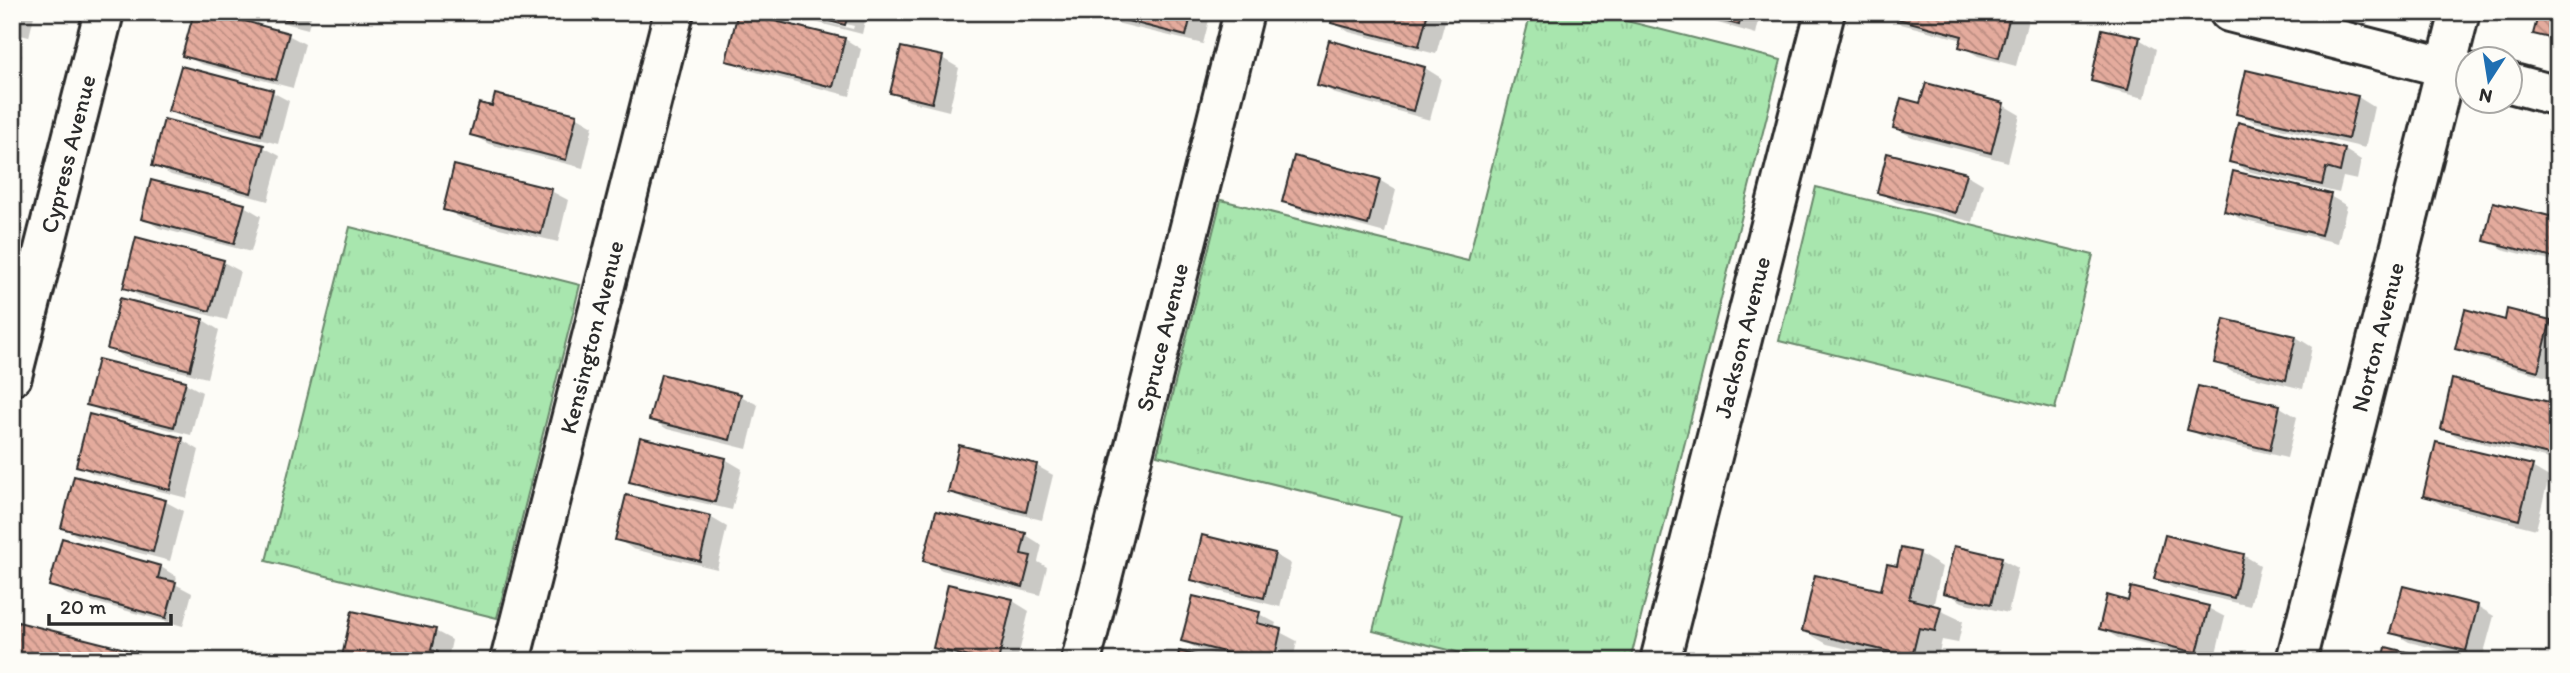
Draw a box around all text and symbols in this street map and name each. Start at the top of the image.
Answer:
north arrow [2454,46,2524,116]
street label: Cypress Avenue [34,72,102,236]
text: N [2477,84,2494,109]
street label: Kensington Avenue [553,237,630,437]
street label: Jackson Avenue [1707,253,1776,421]
street label: Norton Avenue [2344,259,2410,415]
street label: Spruce Avenue [1129,260,1194,414]
scale bar [49,582,172,626]
text: 20 m [60,594,107,619]

